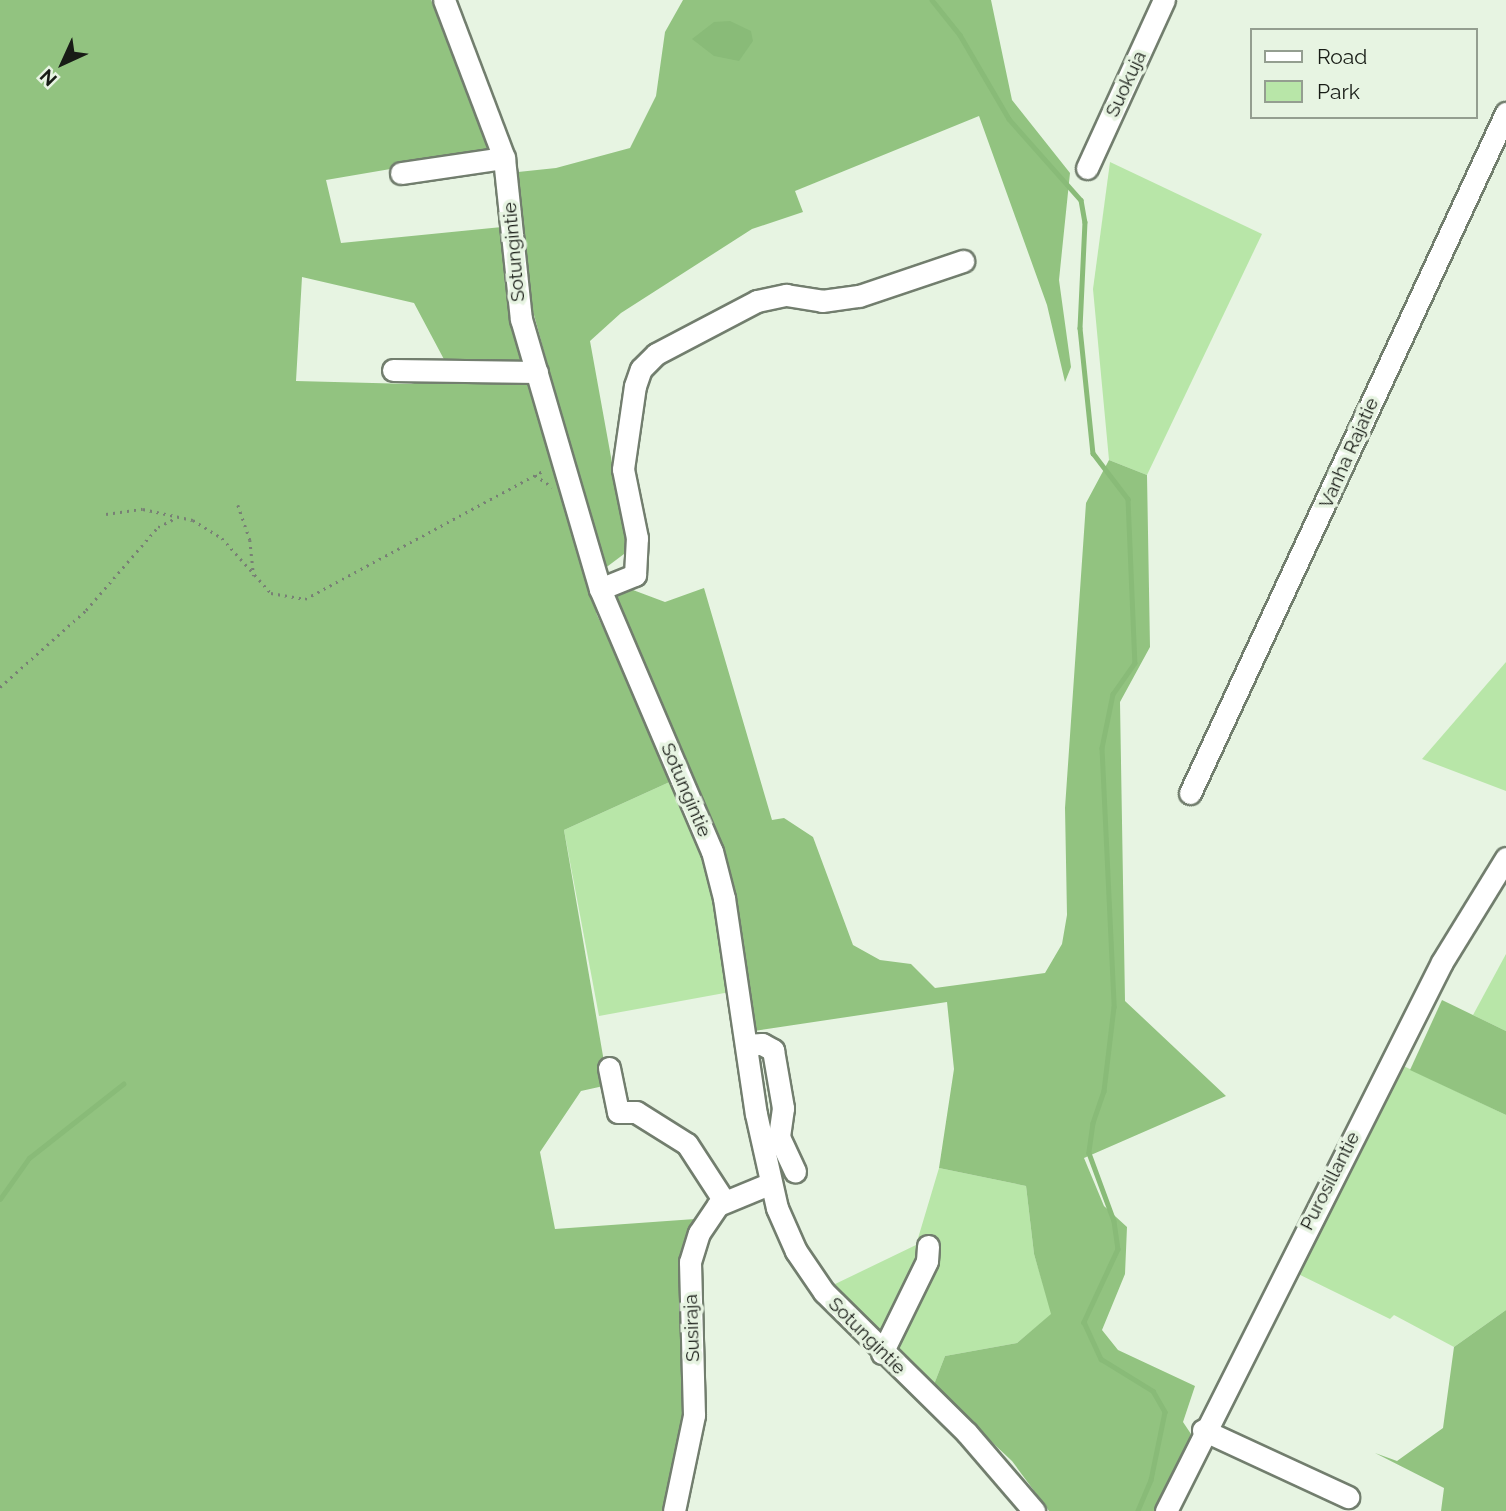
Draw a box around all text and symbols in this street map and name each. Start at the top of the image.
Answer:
north arrow [28,28,98,98]
legend [1250,28,1478,119]
text: Road [1317,44,1367,69]
street label: Suokuja [1101,47,1151,121]
text: N [35,65,61,91]
text: Park [1317,79,1360,104]
street label: Sotungintie [498,201,530,303]
street label: Vanha Rajatie [1314,394,1384,512]
street label: Sotungintie [656,740,716,840]
street label: Purosillantie [1295,1128,1365,1234]
street label: Sotungintie [824,1293,910,1379]
street label: Susiraja [679,1294,705,1362]

